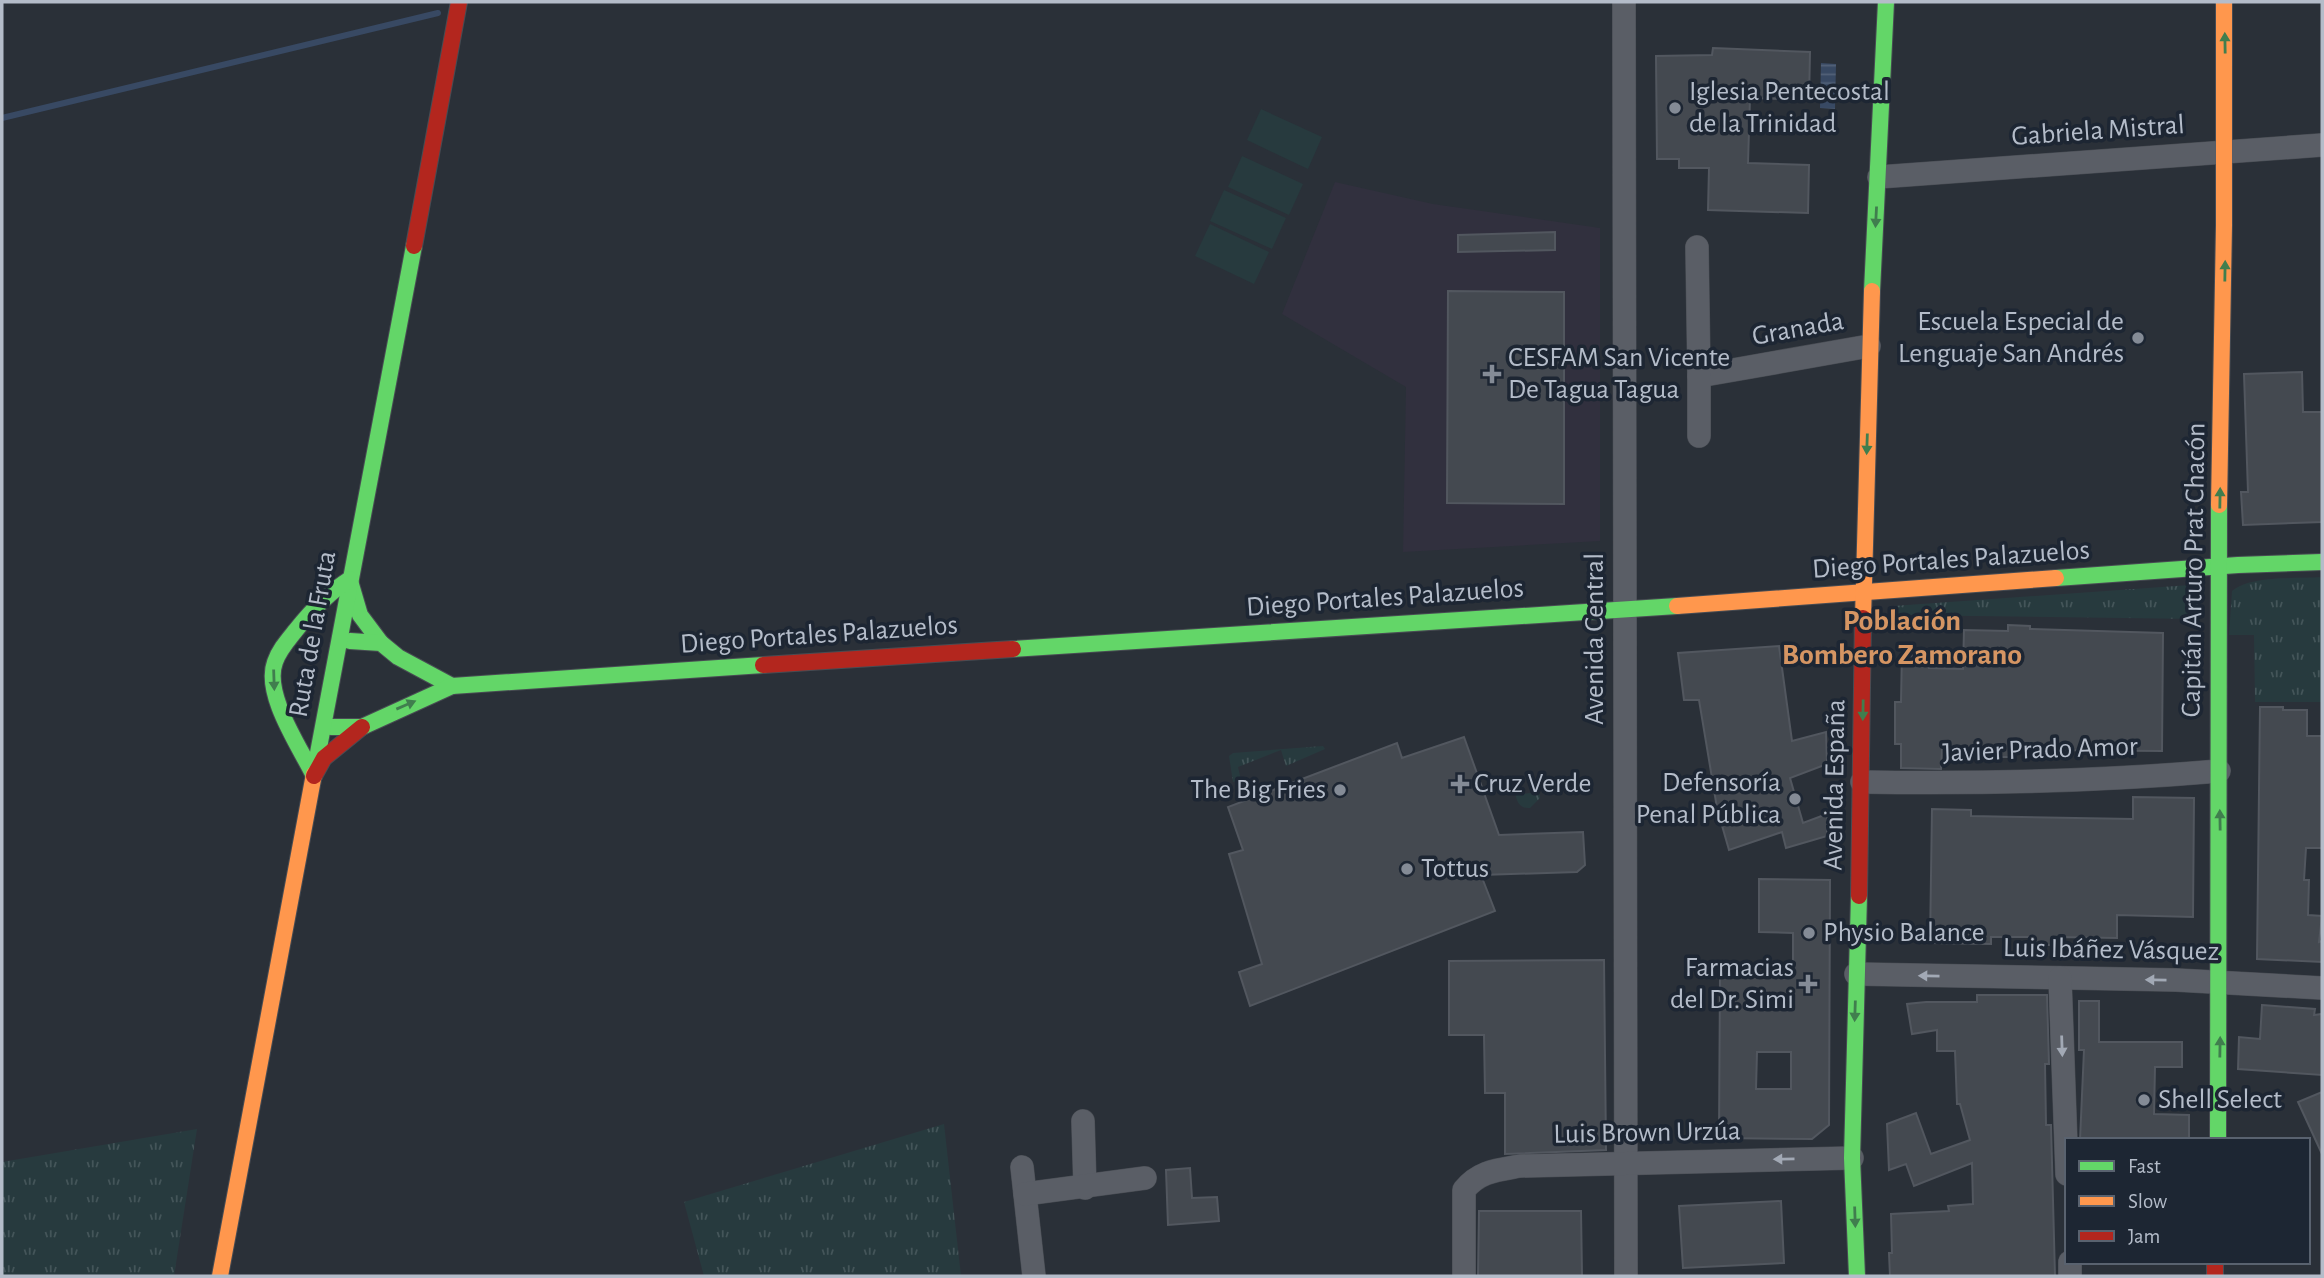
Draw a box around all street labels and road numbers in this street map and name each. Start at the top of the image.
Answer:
street label: Gabriela Mistral [2010,111,2186,151]
street label: Granada [1750,307,1846,351]
street label: Capitán Arturo Prat Chacón [2177,422,2211,718]
street label: Diego Portales Palazuelos [1811,536,2091,584]
street label: Ruta de la Fruta [285,549,341,719]
street label: Avenida Central [1581,553,1609,725]
street label: Diego Portales Palazuelos [1245,574,1525,622]
street label: Diego Portales Palazuelos [679,611,959,659]
street label: Avenida España [1820,699,1850,871]
street label: Javier Prado Amor [1942,733,2138,767]
street label: Luis Ibáñez Vásquez [2003,934,2219,966]
street label: Luis Brown Urzúa [1553,1117,1741,1149]

